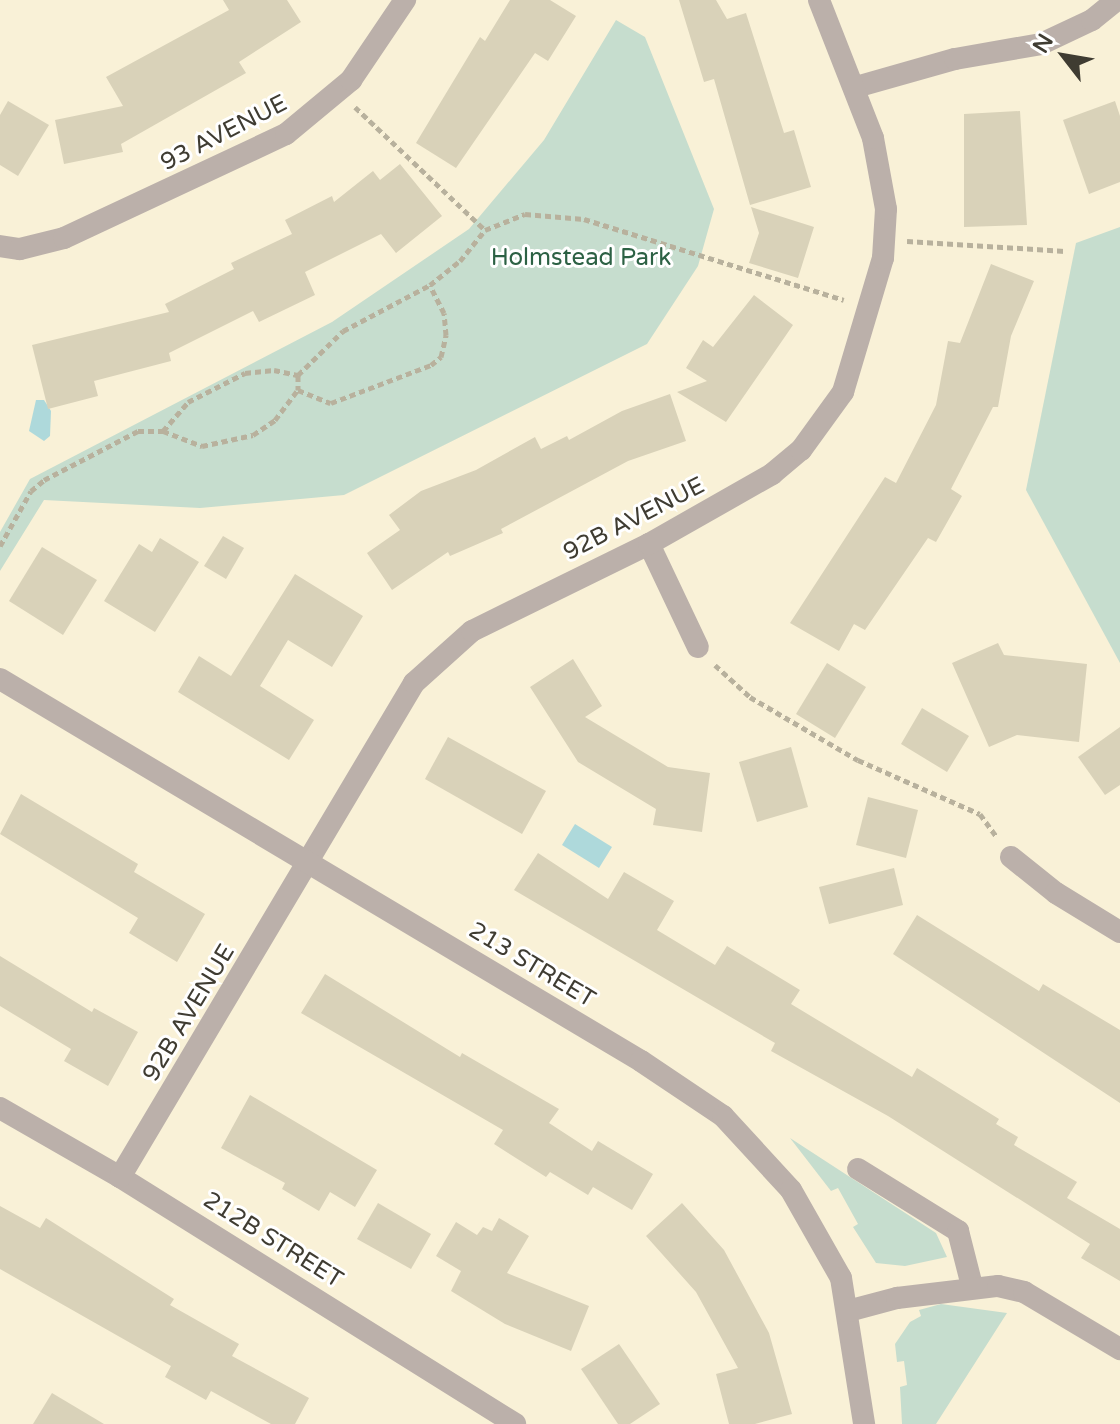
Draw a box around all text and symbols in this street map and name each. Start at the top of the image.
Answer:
north arrow [1024,16,1104,96]
text: N [1028,29,1059,58]
street label: 93 AVENUE [156,89,292,177]
park label: Holmstead Park [491,244,671,272]
street label: 92B AVENUE [559,471,709,567]
street label: 213 STREET [464,916,600,1014]
street label: 92B AVENUE [137,939,241,1087]
street label: 212B STREET [198,1186,348,1294]

